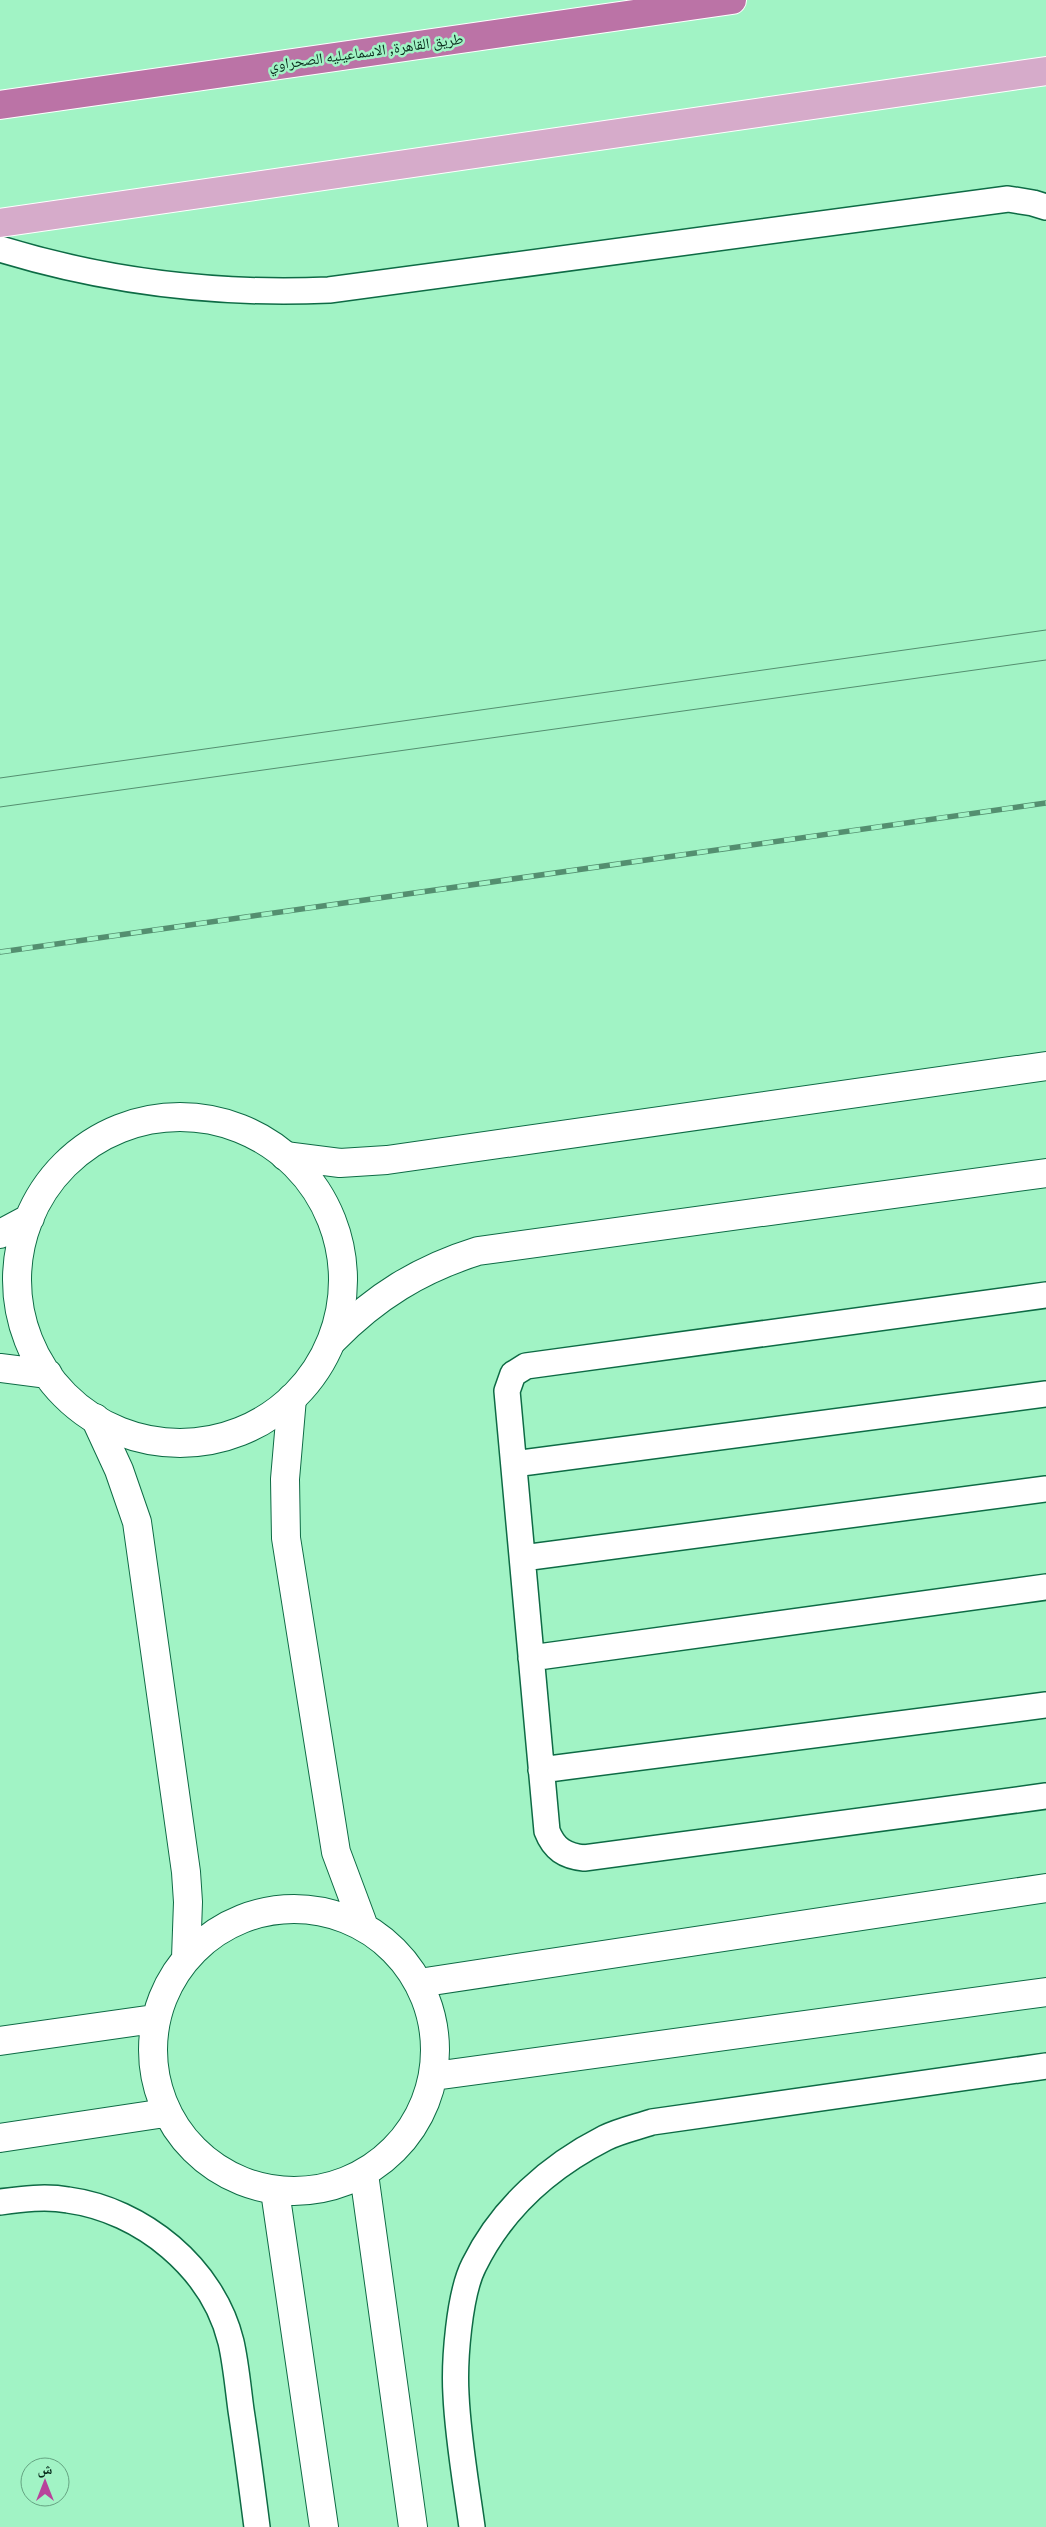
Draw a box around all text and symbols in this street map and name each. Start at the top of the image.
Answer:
street label: طريق القاهرة, الاسماعيليه الصحراوي [267,27,465,77]
north arrow [20,2457,70,2507]
text: ش [38,2459,53,2479]

